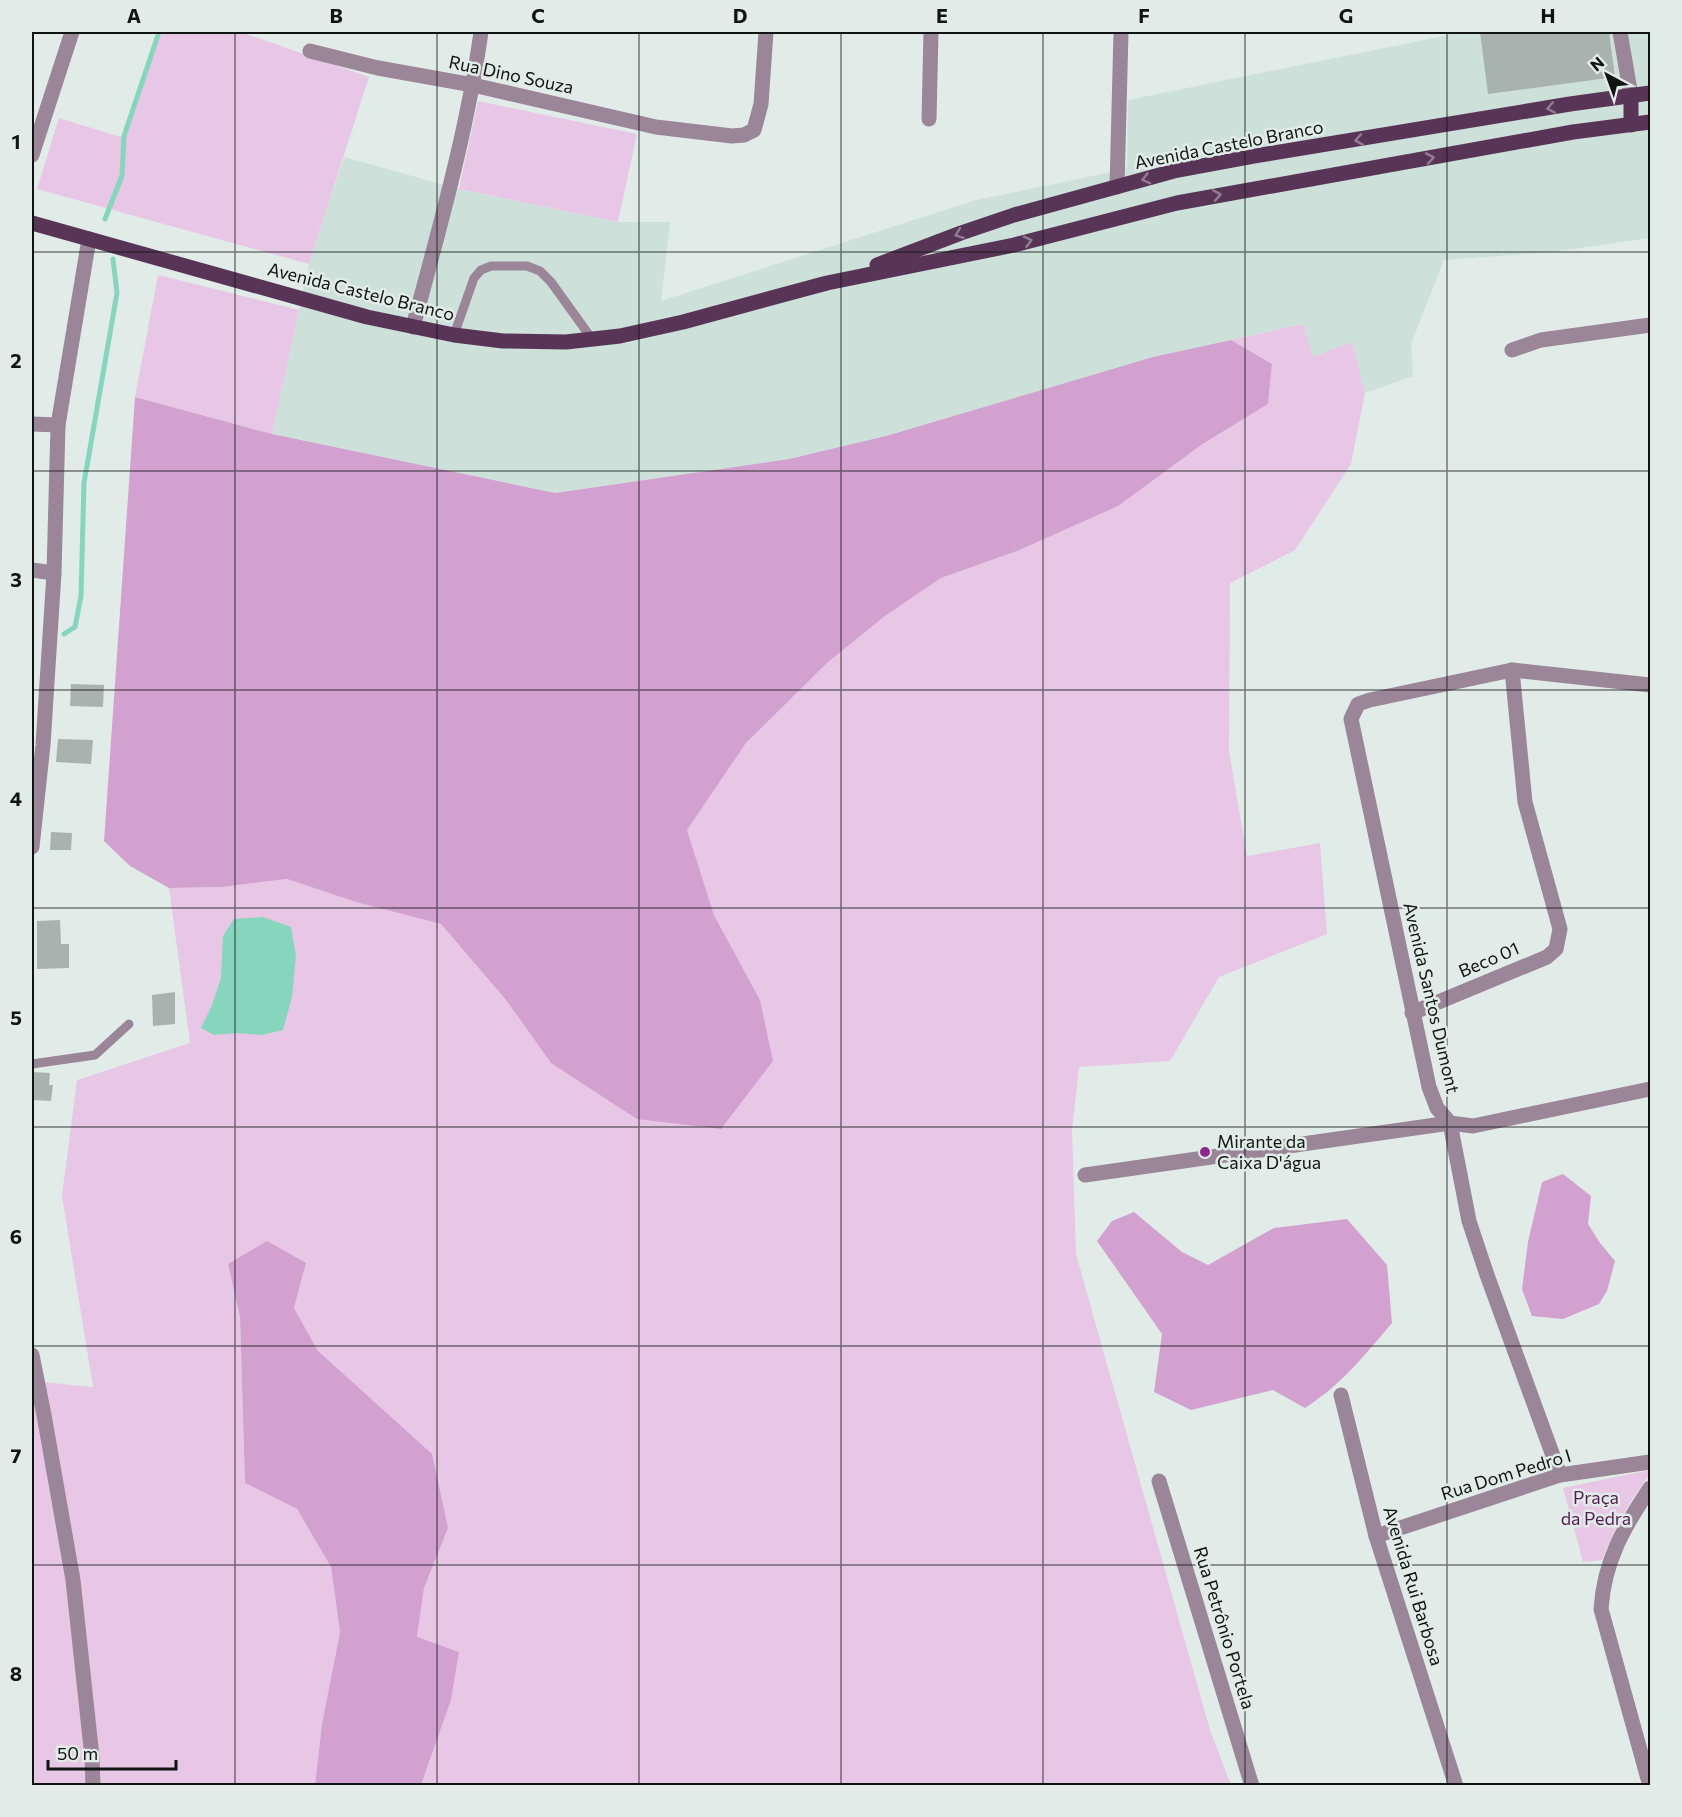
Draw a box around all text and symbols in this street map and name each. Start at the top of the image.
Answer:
text: A [127,3,141,27]
text: B [329,3,343,27]
text: C [531,3,545,27]
text: D [733,3,747,27]
text: E [936,3,948,27]
text: F [1138,3,1150,27]
text: G [1339,3,1353,27]
text: H [1541,3,1556,27]
north arrow [1577,45,1637,105]
street label: Rua Dino Souza [447,50,576,98]
text: N [1586,52,1608,74]
one-way arrow [1546,101,1556,114]
street label: Avenida Castelo Branco [1133,115,1325,173]
text: 1 [11,129,21,153]
one-way arrow [1354,134,1363,146]
one-way arrow [1425,152,1435,164]
one-way arrow [1142,172,1152,184]
one-way arrow [1212,189,1222,202]
one-way arrow [955,226,965,239]
one-way arrow [1023,236,1033,249]
street label: Avenida Castelo Branco [266,257,457,325]
text: 2 [10,348,22,372]
text: 3 [10,567,22,591]
text: 4 [10,786,22,810]
street label: Avenida Santos Dumont [1399,900,1465,1096]
street label: Beco 01 [1455,937,1522,982]
text: 5 [10,1005,22,1029]
place label: Mirante da Caixa D'água [1217,1130,1321,1173]
marker: Mirante da Caixa D'água [1198,1145,1212,1159]
text: 6 [10,1224,22,1248]
text: 7 [11,1443,22,1467]
street label: Rua Dom Pedro I [1438,1444,1573,1504]
park label: Praça da Pedra [1561,1486,1631,1529]
street label: Avenida Rui Barbosa [1379,1503,1449,1668]
street label: Rua Petrônio Portela [1190,1544,1260,1712]
text: 8 [10,1661,22,1685]
scale bar [48,1733,176,1771]
text: 50 m [57,1742,98,1764]

